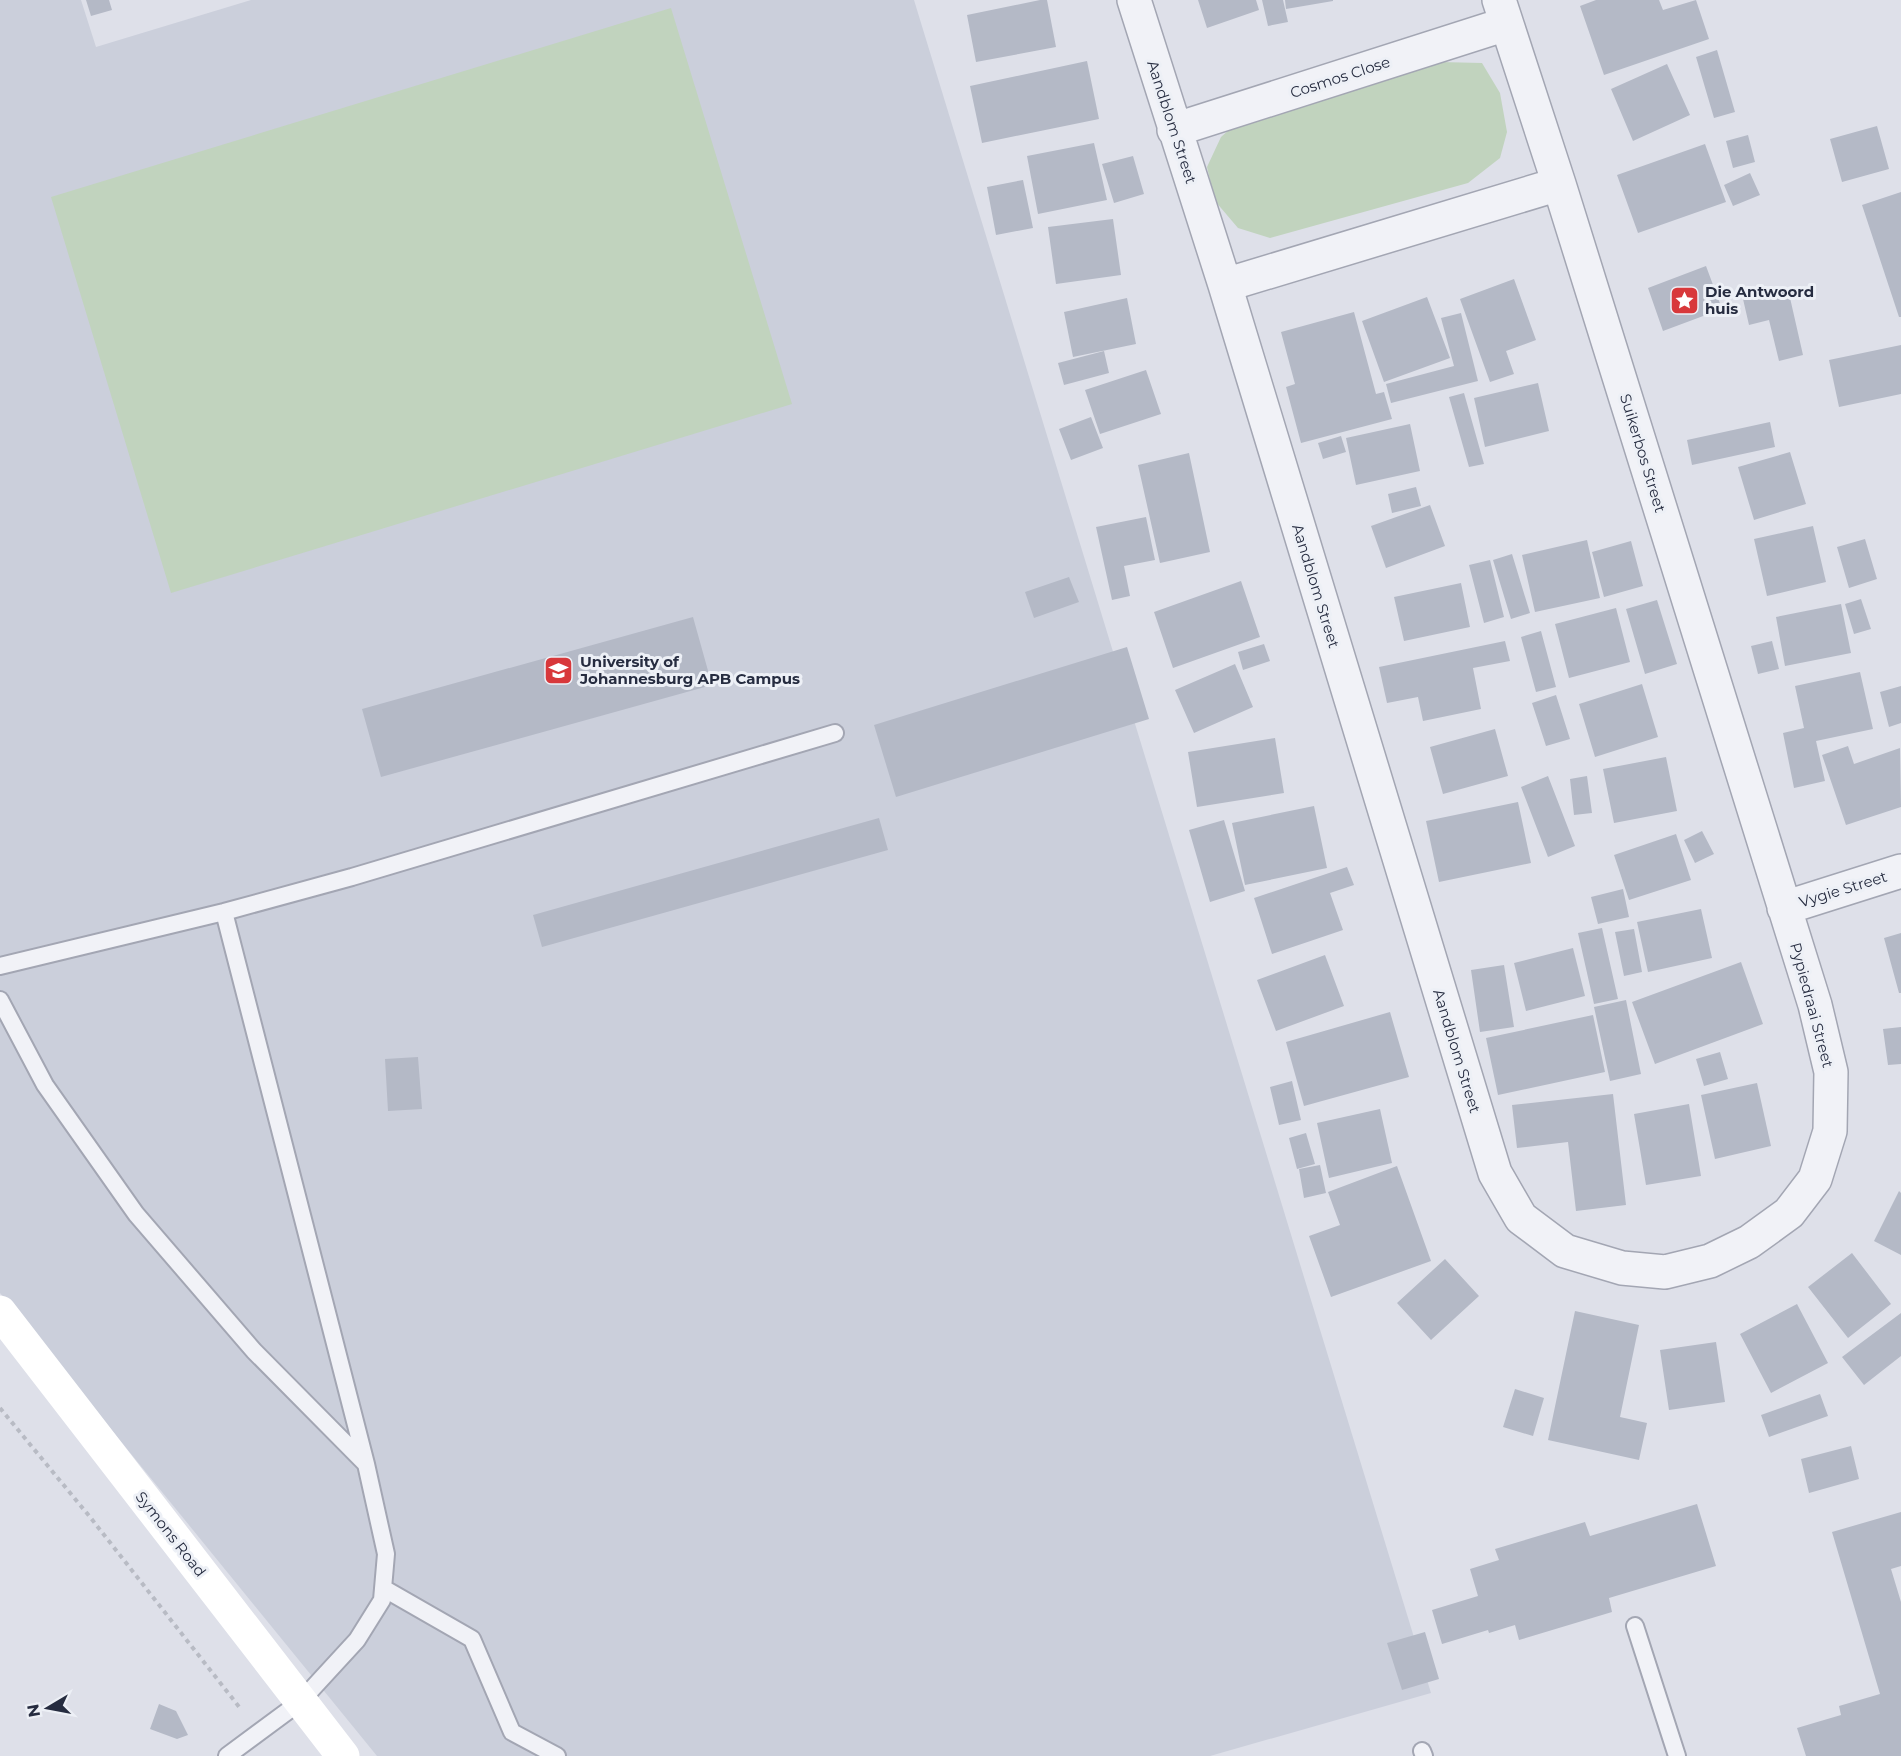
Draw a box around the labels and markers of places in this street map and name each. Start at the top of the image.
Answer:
place label: Die Antwoord huis [1705,282,1814,318]
place icon: Die Antwoord huis [1668,284,1700,316]
place label: University of Johannesburg APB Campus [579,652,800,688]
school or university icon: University of Johannesburg APB Campus [543,654,575,686]

